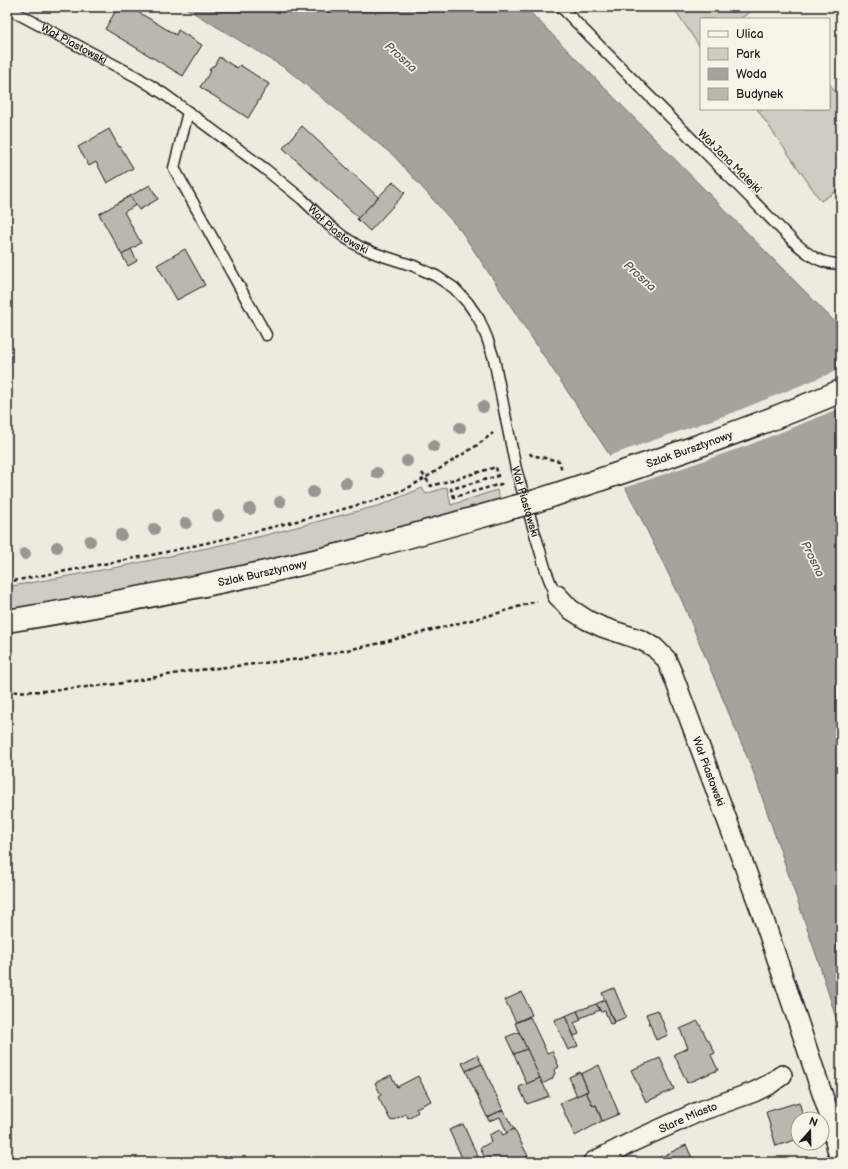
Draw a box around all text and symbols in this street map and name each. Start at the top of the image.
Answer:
legend [700,18,830,110]
street label: Wał Piastowski [38,21,109,67]
text: Ulica [736,27,764,42]
water label: Prosna [381,39,420,76]
text: Park [736,47,760,62]
text: Woda [736,67,767,82]
text: Budynek [736,87,783,102]
street label: Wał Jana Matejki [695,127,764,196]
street label: Wał Piastowski [305,202,370,257]
water label: Prosna [620,258,659,295]
street label: Szlak Bursztynowy [645,428,735,471]
street label: Wał Piastowski [509,465,542,539]
water label: Prosna [797,539,828,580]
street label: Szlak Bursztynowy [217,557,308,589]
street label: Wał Piastowski [690,735,727,808]
street label: Stare Miasto [657,1100,719,1136]
north arrow [790,1111,830,1151]
text: N [807,1115,819,1130]

